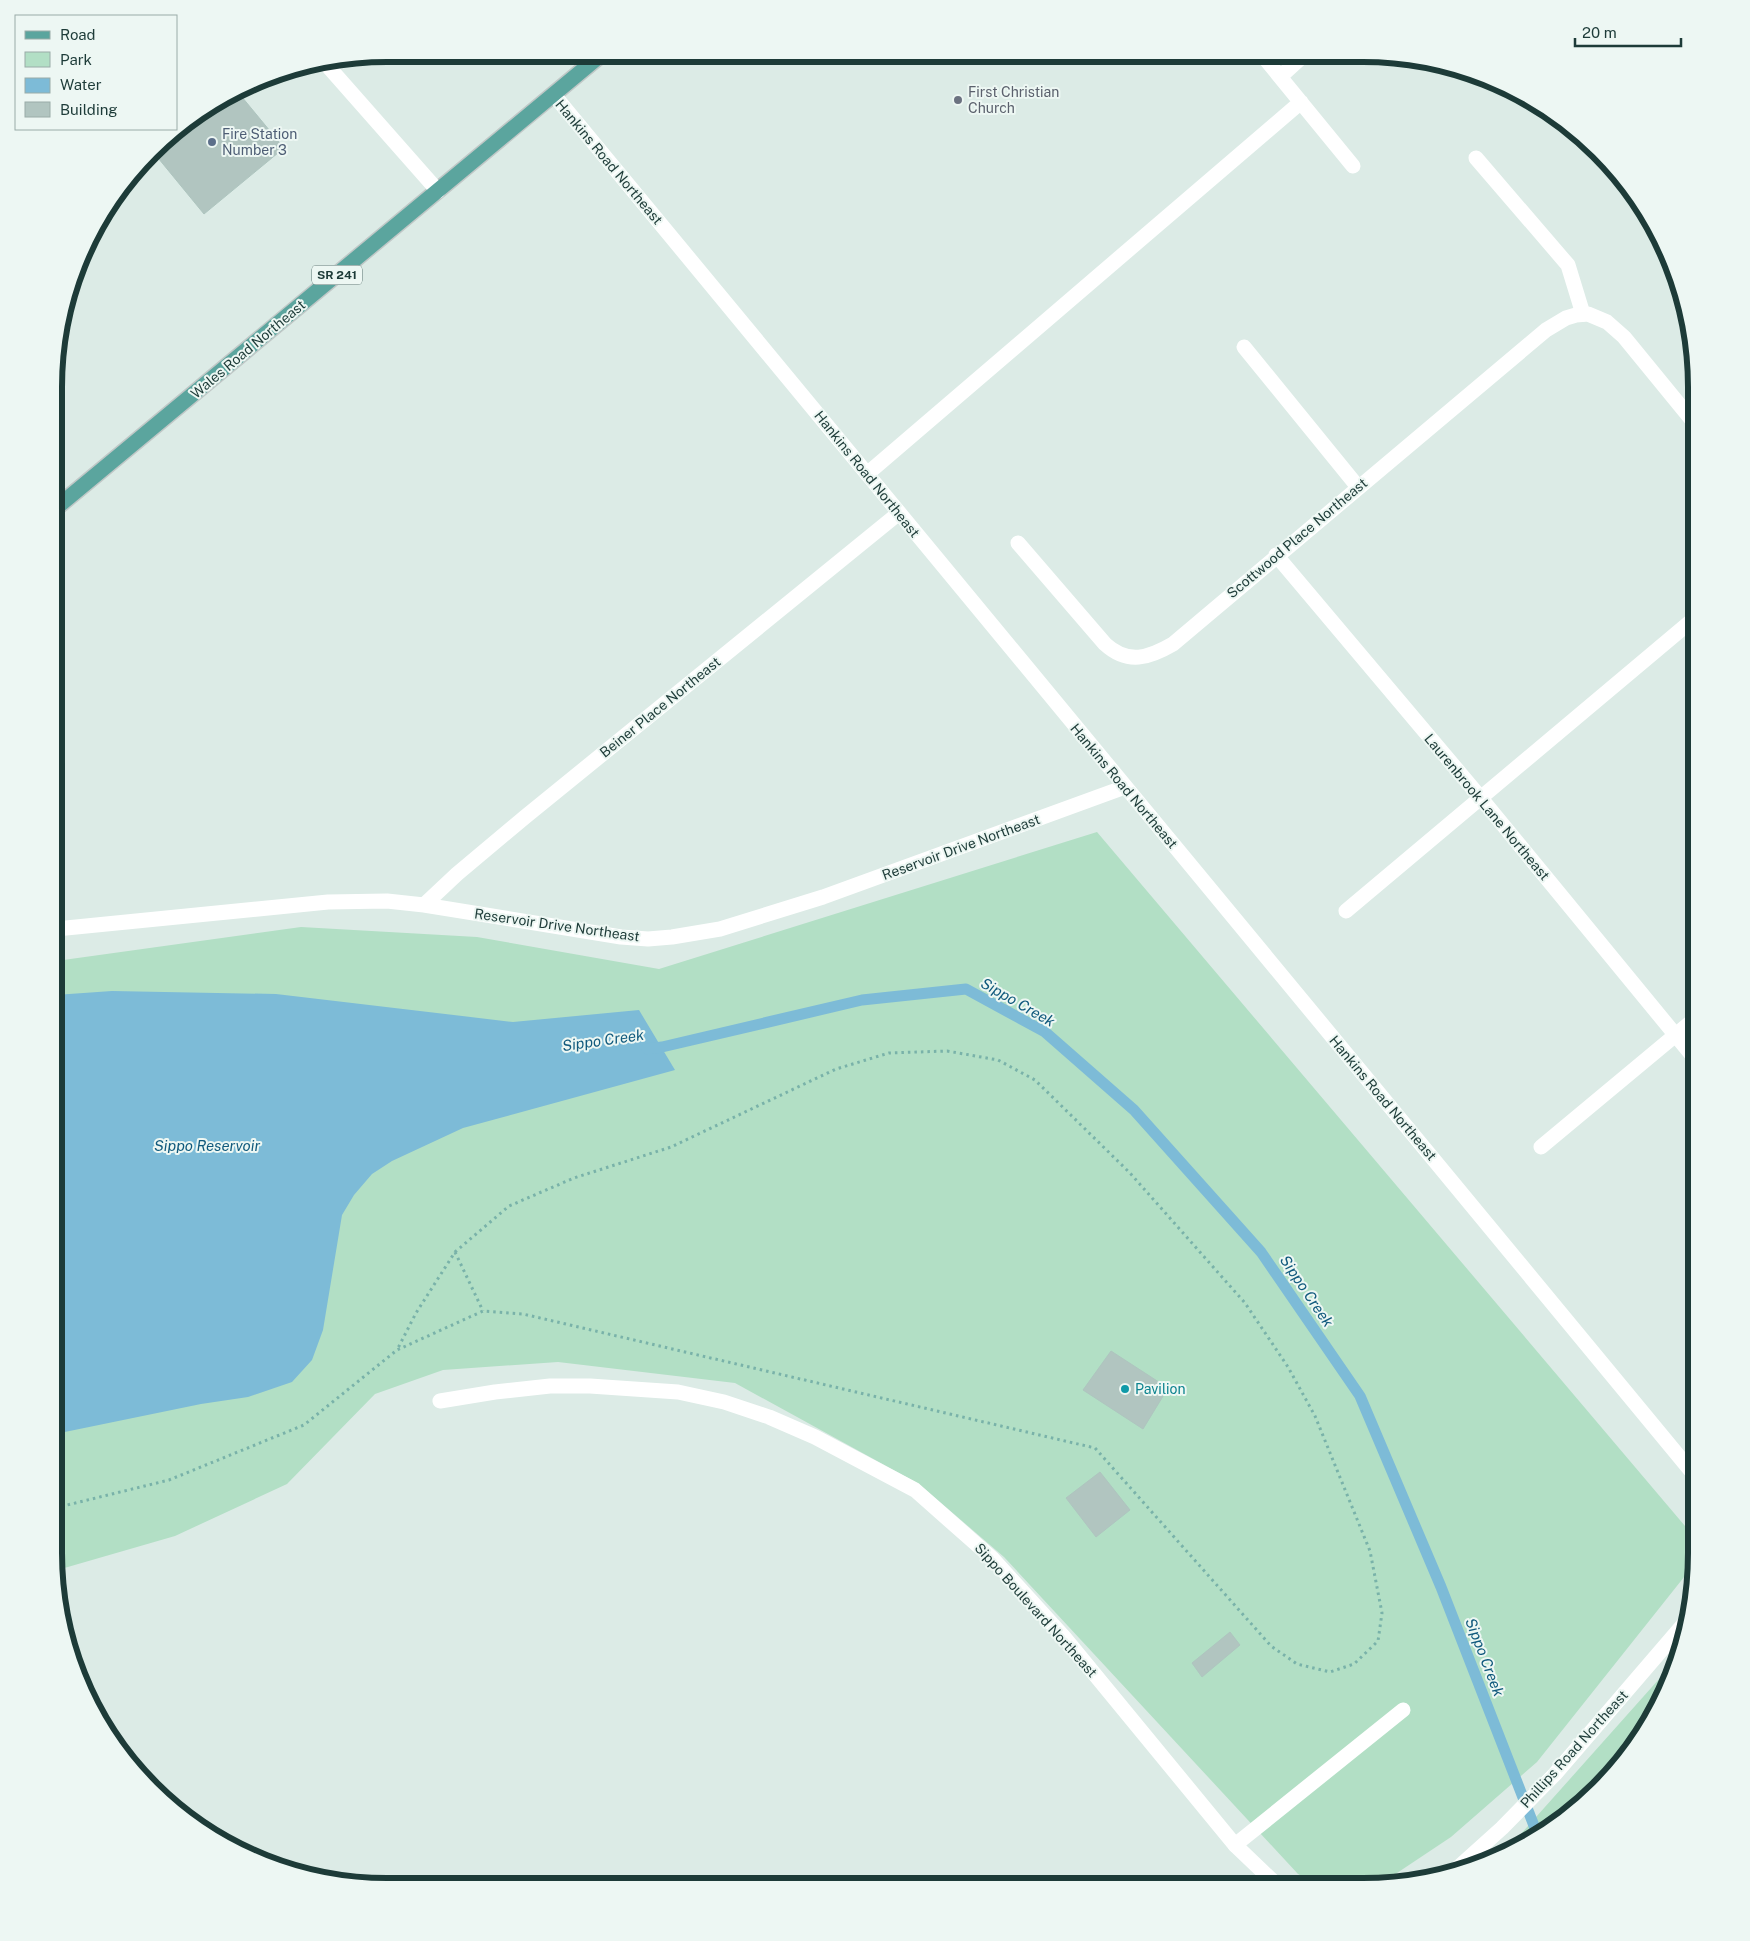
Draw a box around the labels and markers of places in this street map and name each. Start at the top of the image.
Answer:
place label: First Christian Church [968,84,1059,116]
marker: First Christian Church [952,94,964,106]
place label: Fire Station Number 3 [222,126,297,158]
marker: Fire Station Number 3 [206,136,218,148]
place label: Pavilion [1135,1381,1186,1397]
marker: Pavilion [1119,1383,1131,1395]

